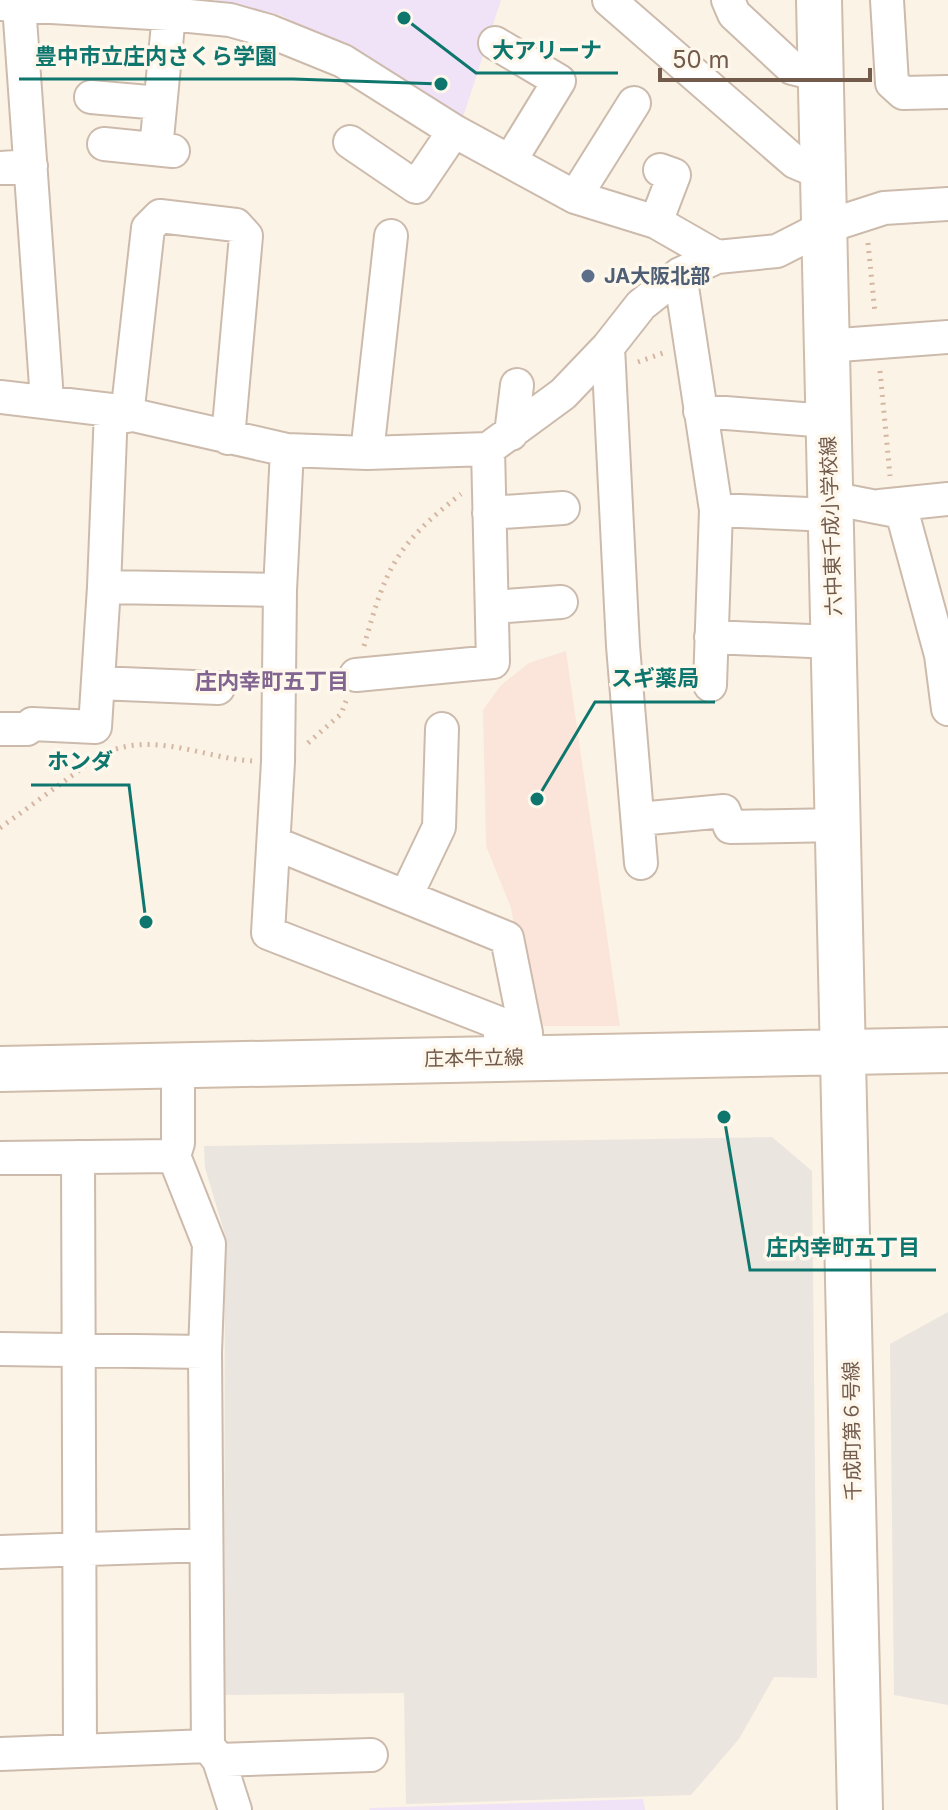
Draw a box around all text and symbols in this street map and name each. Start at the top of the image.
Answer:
callout: 大アリーナ [476,27,618,73]
scale bar [660,32,870,82]
callout: 豊中市立庄内さくら学園 [19,33,293,79]
text: 大アリーナ [492,37,602,63]
text: 豊中市立庄内さくら学園 [35,43,277,69]
text: 50 m [672,45,730,74]
place label: JA大阪北部 [604,264,710,288]
marker: JA大阪北部 [579,267,597,285]
street label: 六中東千成小学校線 [816,436,846,616]
callout: スギ薬局 [595,656,715,702]
text: スギ薬局 [611,665,699,691]
district label: 庄内幸町五丁目 [195,668,349,694]
callout: ホンダ [31,739,129,785]
text: ホンダ [47,748,113,774]
street label: 庄本牛立線 [424,1045,524,1071]
callout: 庄内幸町五丁目 [750,1224,936,1270]
text: 庄内幸町五丁目 [766,1234,920,1260]
street label: 千成町第６号線 [839,1361,865,1501]

